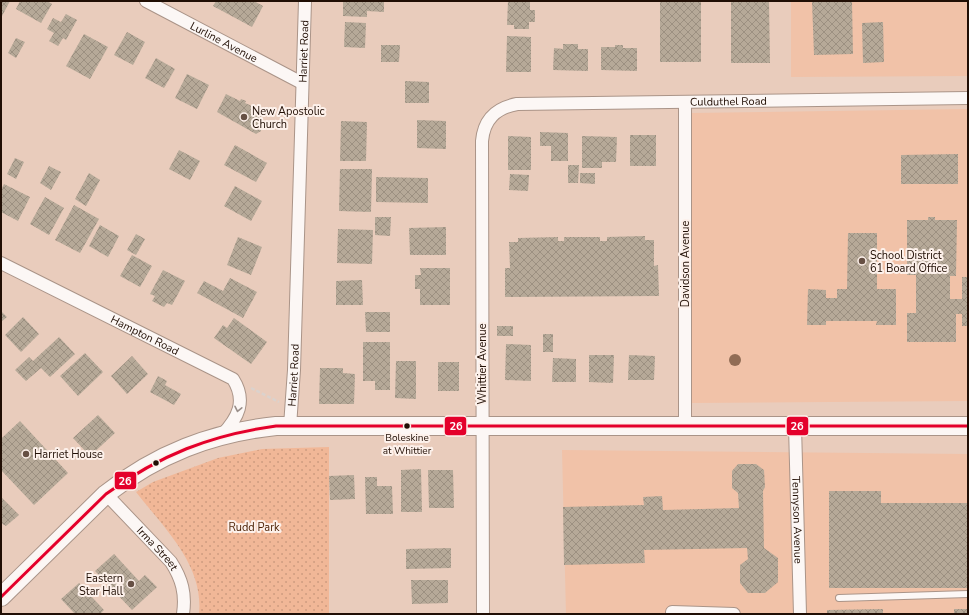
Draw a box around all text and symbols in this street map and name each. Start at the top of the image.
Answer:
street label: Lurline Avenue [188,18,260,66]
street label: Harriet Road [295,20,312,83]
street label: Culduthel Road [690,93,767,109]
place label: New Apostolic Church [252,104,325,132]
marker: New Apostolic Church [239,112,249,122]
street label: Davidson Avenue [678,221,693,307]
place label: School District 61 Board Office [870,248,948,276]
marker: School District 61 Board Office [857,256,867,266]
street label: Hampton Road [108,312,182,358]
street label: Whittier Avenue [475,323,490,405]
street label: Harriet Road [284,344,302,407]
one-way arrow [234,406,243,412]
line badge: 26 [444,416,467,436]
line badge: 26 [786,416,809,436]
text: 26 [449,419,463,434]
text: 26 [790,419,804,434]
marker: Boleskine at Whittier [402,421,412,431]
place label: Boleskine at Whittier [383,431,432,458]
place label: Harriet House [34,447,103,462]
marker: Harriet House [21,449,31,459]
unlabelled marker [151,458,161,468]
line badge: 26 [114,471,137,490]
text: 26 [118,474,132,489]
street label: Tennyson Avenue [789,476,806,564]
park label: Rudd Park [228,520,280,535]
street label: Irma Street [133,523,182,573]
place label: Eastern Star Hall [79,571,124,599]
marker: Eastern Star Hall [126,579,136,589]

